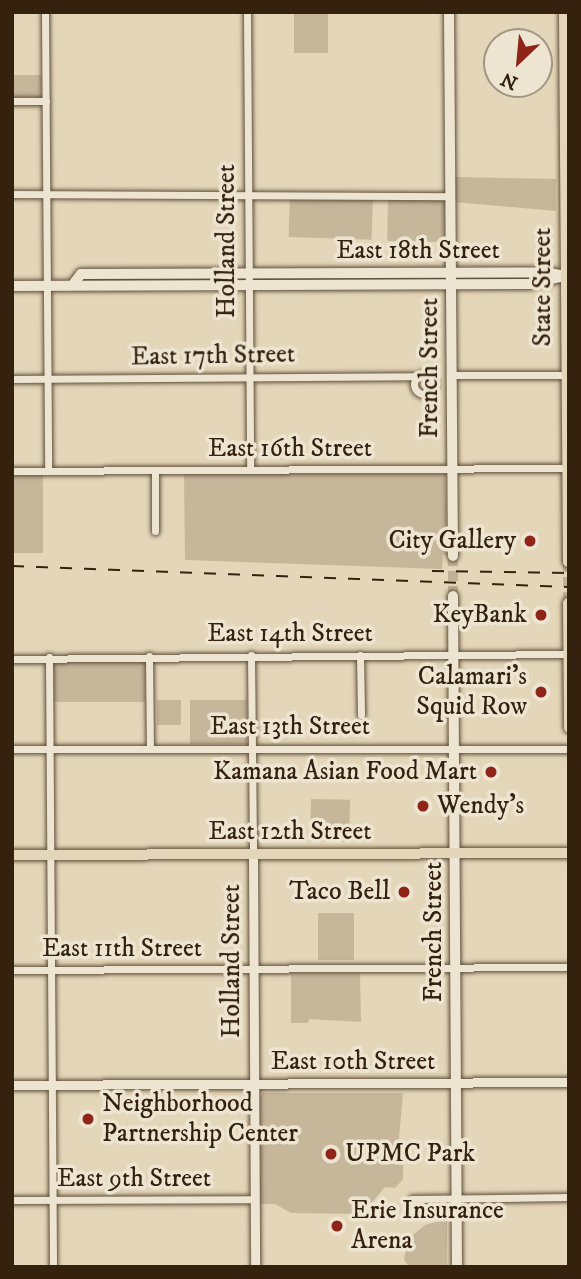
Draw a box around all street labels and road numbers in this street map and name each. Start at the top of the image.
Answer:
street label: Holland Street [211,164,243,318]
street label: State Street [527,227,559,347]
street label: East 18th Street [336,235,500,267]
street label: French Street [414,298,446,438]
street label: East 17th Street [131,339,295,373]
street label: East 16th Street [208,433,372,465]
street label: East 14th Street [207,618,373,650]
street label: East 13th Street [210,711,370,743]
street label: East 12th Street [208,816,372,848]
street label: French Street [418,862,450,1002]
street label: Holland Street [216,884,248,1038]
street label: East 11th Street [42,933,202,965]
street label: East 10th Street [271,1046,435,1078]
street label: East 9th Street [57,1163,211,1195]

